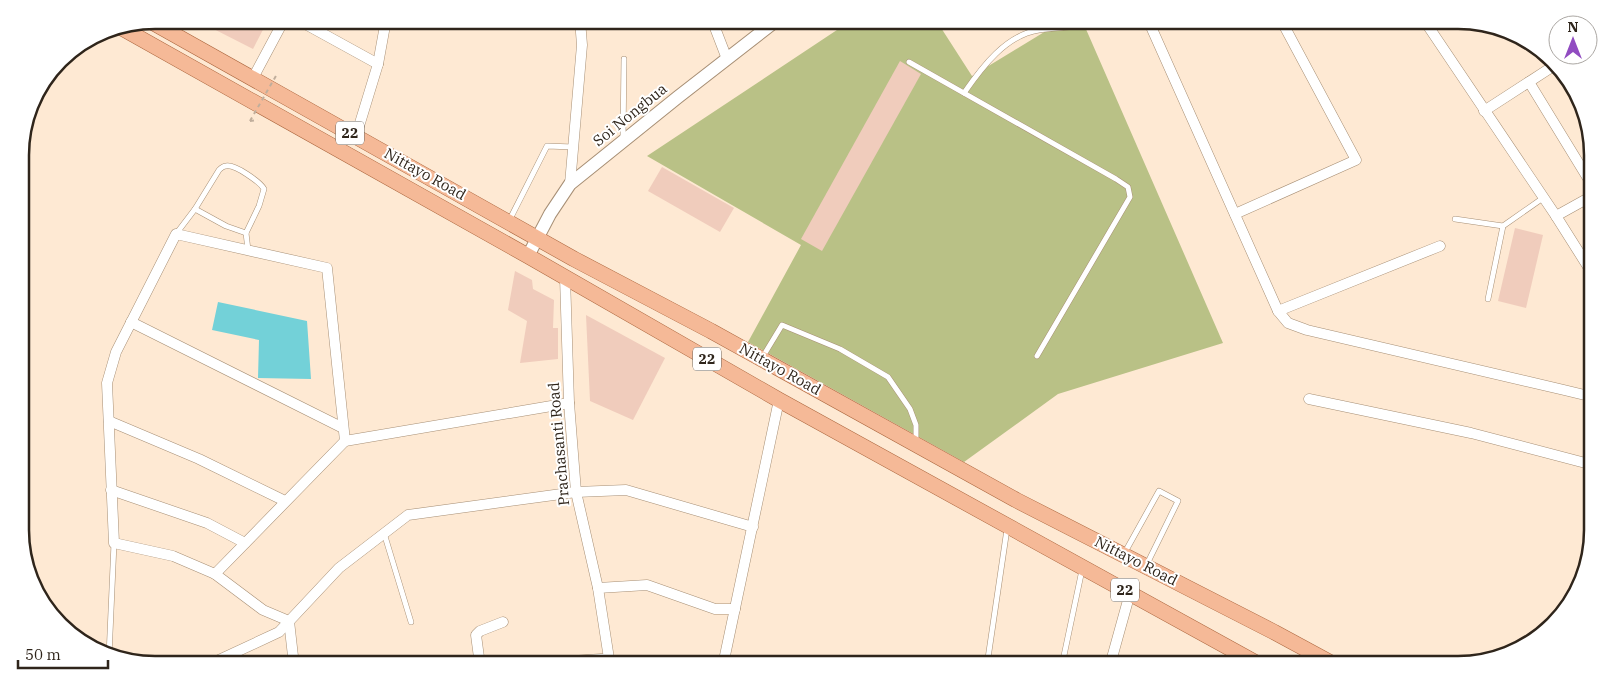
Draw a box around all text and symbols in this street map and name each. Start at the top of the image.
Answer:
north arrow [1548,15,1598,65]
text: N [1567,18,1579,36]
street label: Soi Nongbua [589,79,671,150]
road number: 22 [336,122,364,144]
street label: Nittayo Road [381,143,469,204]
street label: Nittayo Road [736,338,824,399]
road number: 22 [693,348,721,370]
street label: Prachasanti Road [544,382,573,507]
street label: Nittayo Road [1092,532,1181,590]
road number: 22 [1111,578,1139,602]
scale bar [18,638,108,670]
text: 50 m [25,645,61,664]

